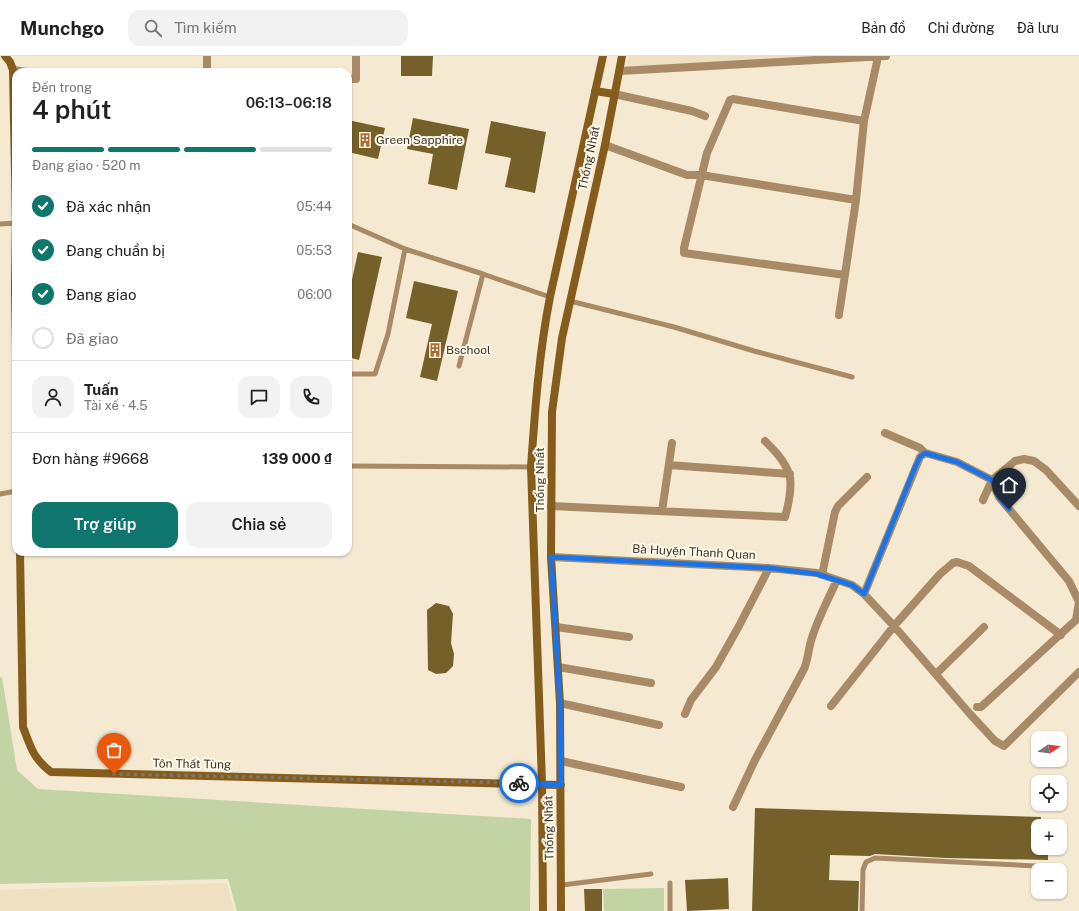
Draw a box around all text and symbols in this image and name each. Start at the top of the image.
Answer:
search box [128,10,408,46]
text: Munchgo [20,17,104,39]
icon: search [142,17,164,39]
text: Tìm kiếm [174,19,237,36]
text: Bản đồ [861,20,906,36]
text: Chỉ đường [928,20,995,36]
text: Đã lưu [1017,20,1059,36]
text: Đến trong [32,80,92,95]
text: 4 phút [32,94,111,125]
text: 06:13–06:18 [246,94,332,111]
street label: Thống Nhất [575,124,603,191]
building icon: Green Sapphire [357,132,373,148]
place label: Green Sapphire [376,133,463,147]
text: Đang giao · 520 m [32,158,141,173]
icon: check [32,195,54,217]
text: Đã xác nhận [66,198,151,215]
text: 05:44 [297,199,332,214]
icon: check [32,239,54,261]
text: Đang chuẩn bị [66,242,165,259]
text: 05:53 [296,243,332,258]
icon: check [32,283,54,305]
text: Đang giao [66,286,136,303]
text: 06:00 [297,287,332,302]
text: Đã giao [66,330,118,347]
building icon: Bschool [427,342,443,358]
place label: Bschool [446,343,491,357]
button: person [32,376,74,418]
button: chat [238,376,280,418]
button: phone [290,376,332,418]
text: Tuấn [84,381,119,398]
text: Tài xế · 4.5 [84,398,148,413]
street label: Thống Nhất [533,447,547,513]
text: Đơn hàng #9668 [32,450,149,467]
text: 139 000 ₫ [262,450,332,467]
pin [992,468,1026,509]
icon: home [998,474,1020,496]
button: Trợ giúp [32,502,178,548]
button: Chia sẻ [186,502,332,548]
street label: Bà Huyện Thanh Quan [632,542,756,562]
north arrow [1031,731,1067,767]
map controls [1031,731,1067,899]
pin [97,733,131,774]
icon: bag [103,739,125,761]
street label: Tôn Thất Tùng [152,756,232,772]
courier [499,763,539,803]
icon: bike [508,772,530,794]
button: locate [1031,775,1067,811]
street label: Thống Nhất [541,795,557,861]
button: + [1031,819,1067,855]
button: − [1031,863,1067,899]

